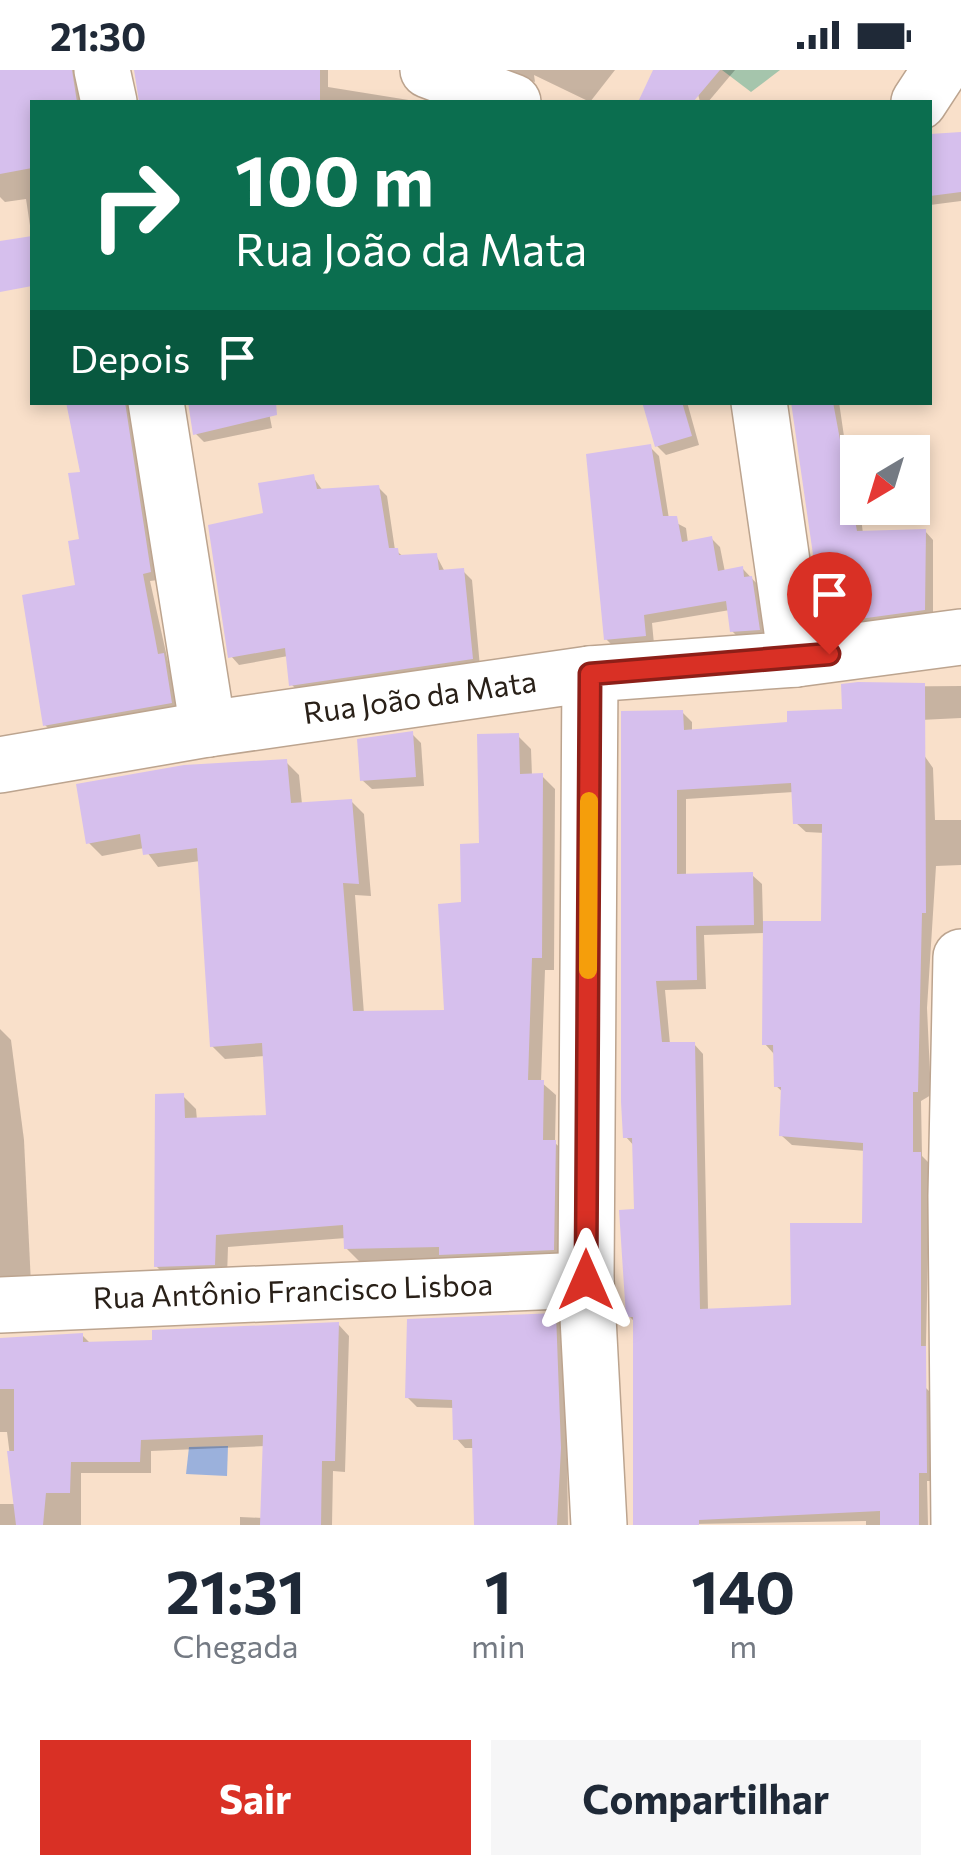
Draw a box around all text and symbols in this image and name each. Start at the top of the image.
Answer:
text: 21:30 [50,12,146,59]
text: 100 m [235,135,434,220]
icon: right [70,140,200,270]
text: Rua João da Mata [235,220,587,275]
icon: arrive [210,330,265,385]
text: Depois [70,334,190,381]
north arrow [840,435,930,525]
map controls [840,435,930,525]
pin [787,552,872,655]
icon: arrive [802,567,857,622]
street label: Rua João da Mata [301,661,539,730]
position arrow [534,1228,638,1332]
street label: Rua Antônio Francisco Lisboa [92,1264,494,1315]
text: 21:31 [166,1553,305,1626]
text: 1 [485,1553,512,1626]
text: 140 [691,1553,795,1626]
text: Chegada [172,1625,299,1665]
text: min [471,1625,525,1665]
text: m [729,1625,757,1665]
button: Sair [40,1740,471,1855]
button: Compartilhar [491,1740,921,1855]

